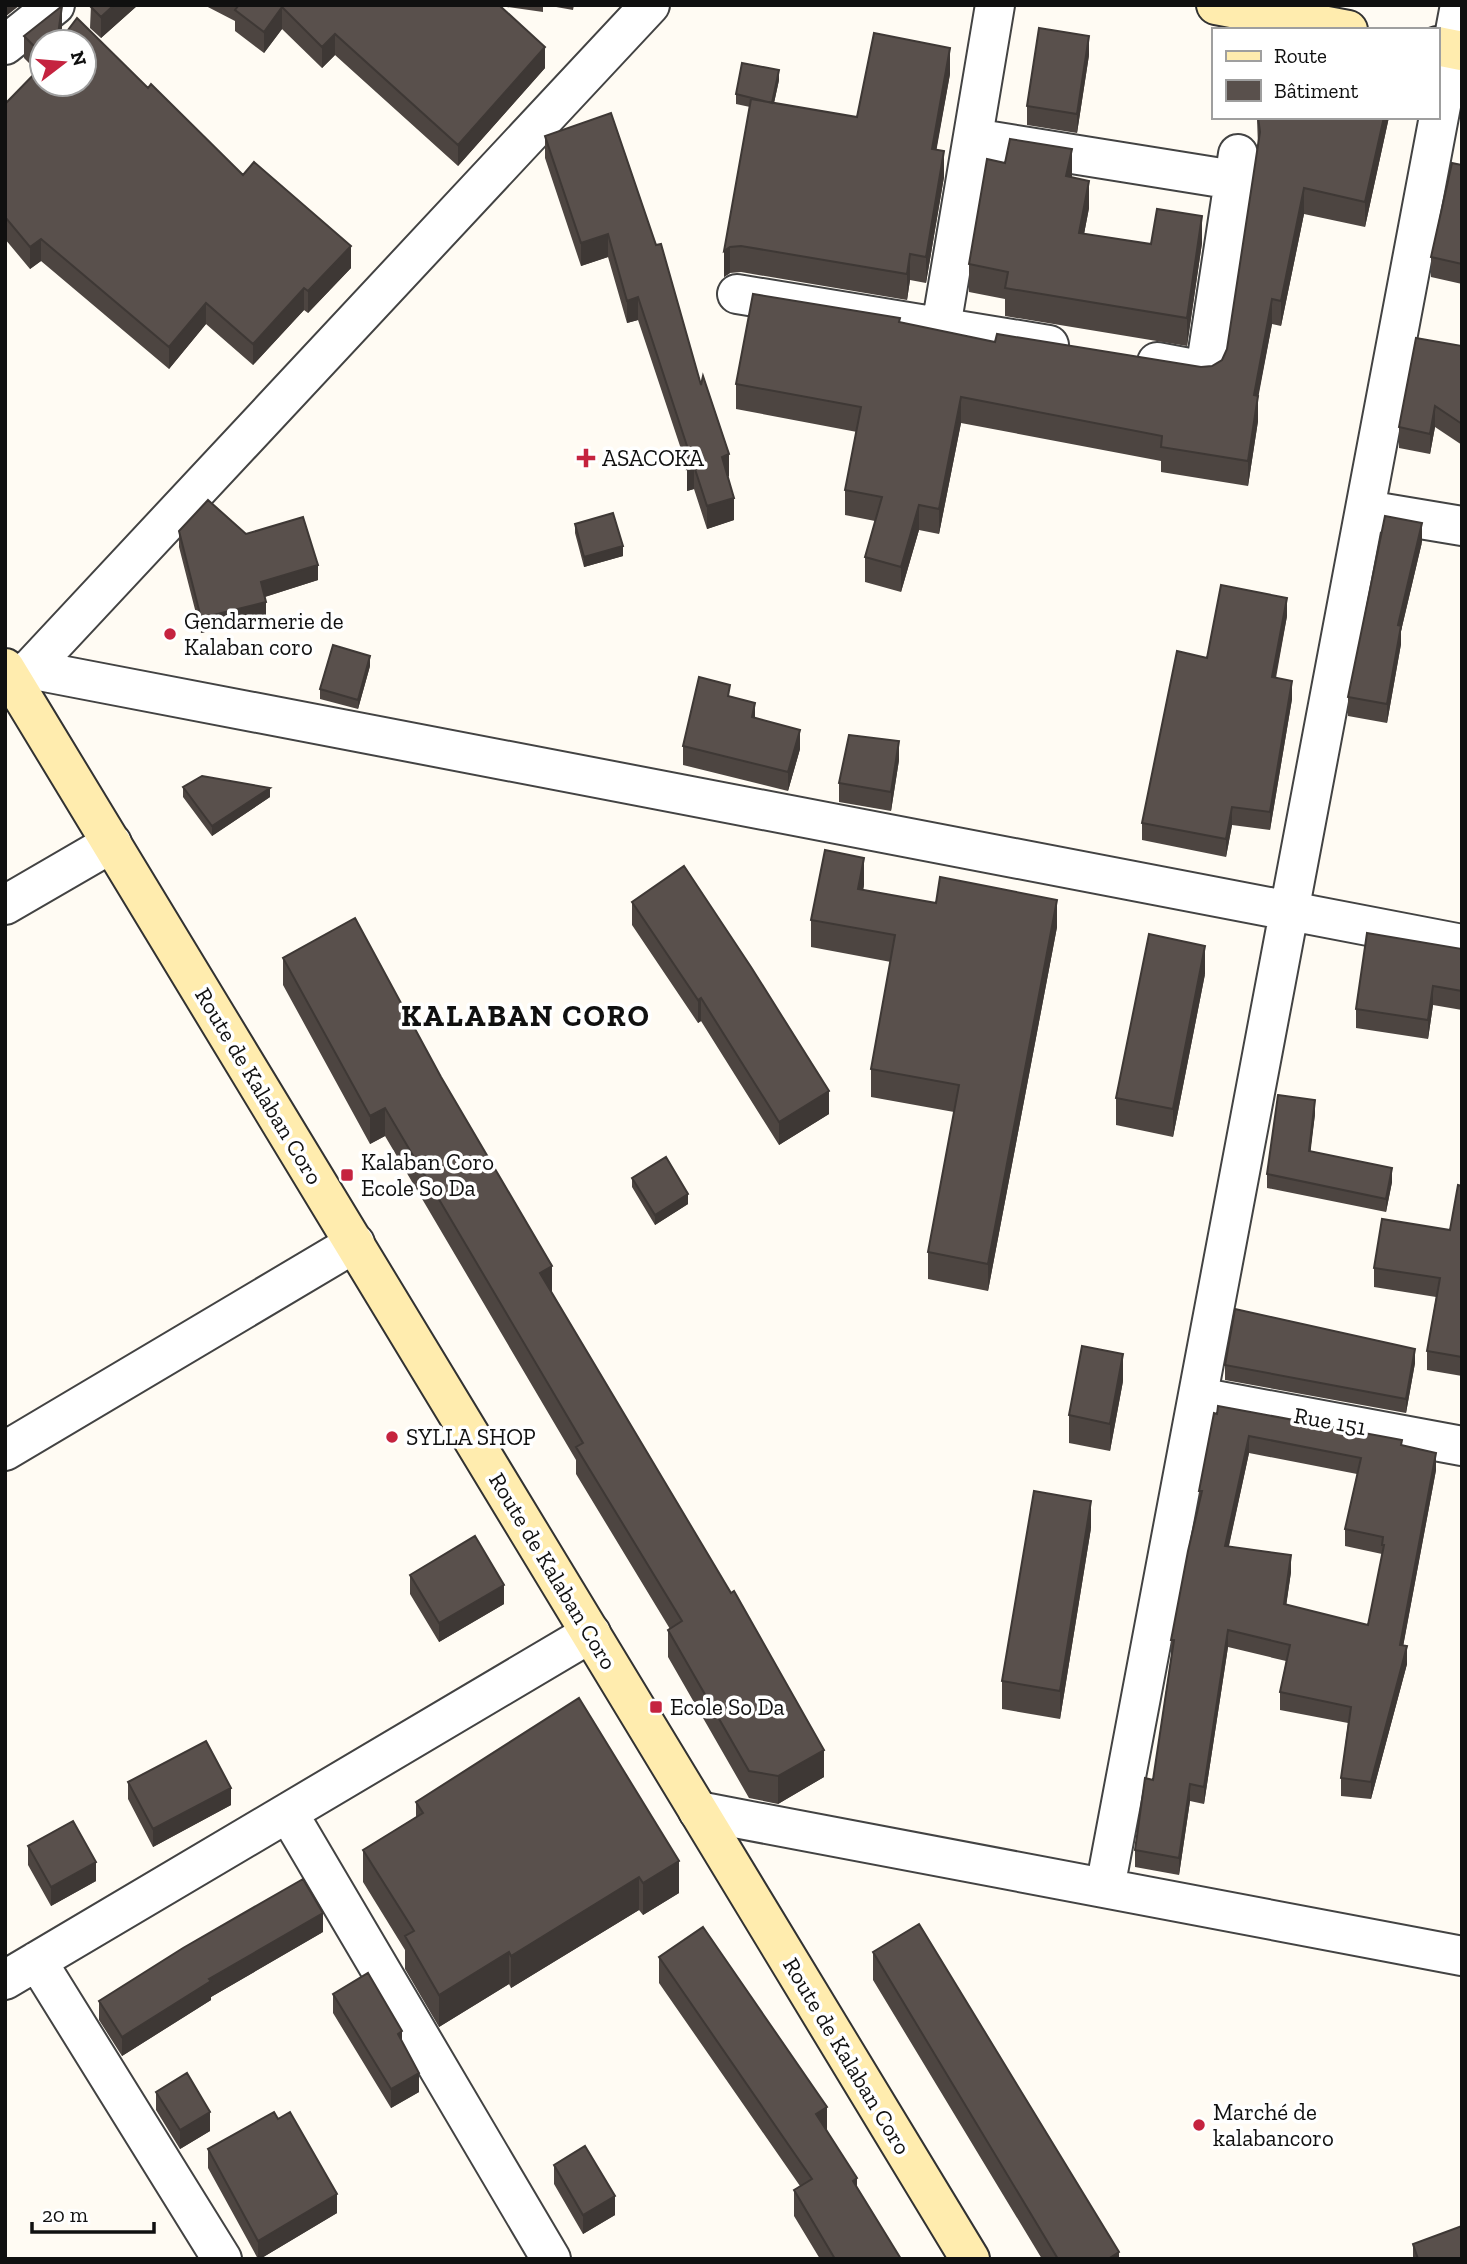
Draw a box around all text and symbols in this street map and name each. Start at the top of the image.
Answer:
north arrow [28,28,98,98]
legend [1212,28,1439,119]
text: Route [1274,43,1327,68]
text: N [66,48,92,69]
text: Bâtiment [1274,78,1359,103]
place label: ASACOKA [602,444,705,472]
marker: ASACOKA [576,448,596,468]
place label: Gendarmerie de Kalaban coro [184,607,344,661]
marker: Gendarmerie de Kalaban coro [162,626,178,642]
street label: Route de Kalaban Coro [189,982,329,1190]
district label: KALABAN CORO [401,998,651,1034]
place label: Kalaban Coro Ecole So Da [361,1148,494,1202]
marker: Kalaban Coro Ecole So Da [339,1167,355,1183]
street label: Rue 151 [1292,1401,1368,1441]
place label: SYLLA SHOP [406,1423,536,1451]
marker: SYLLA SHOP [384,1429,400,1445]
street label: Route de Kalaban Coro [483,1467,623,1675]
place label: Ecole So Da [670,1693,785,1721]
marker: Ecole So Da [648,1699,664,1715]
street label: Route de Kalaban Coro [777,1952,917,2160]
place label: Marché de kalabancoro [1213,2098,1334,2152]
marker: Marché de kalabancoro [1191,2117,1207,2133]
scale bar [32,2190,154,2234]
text: 20 m [42,2202,88,2227]

